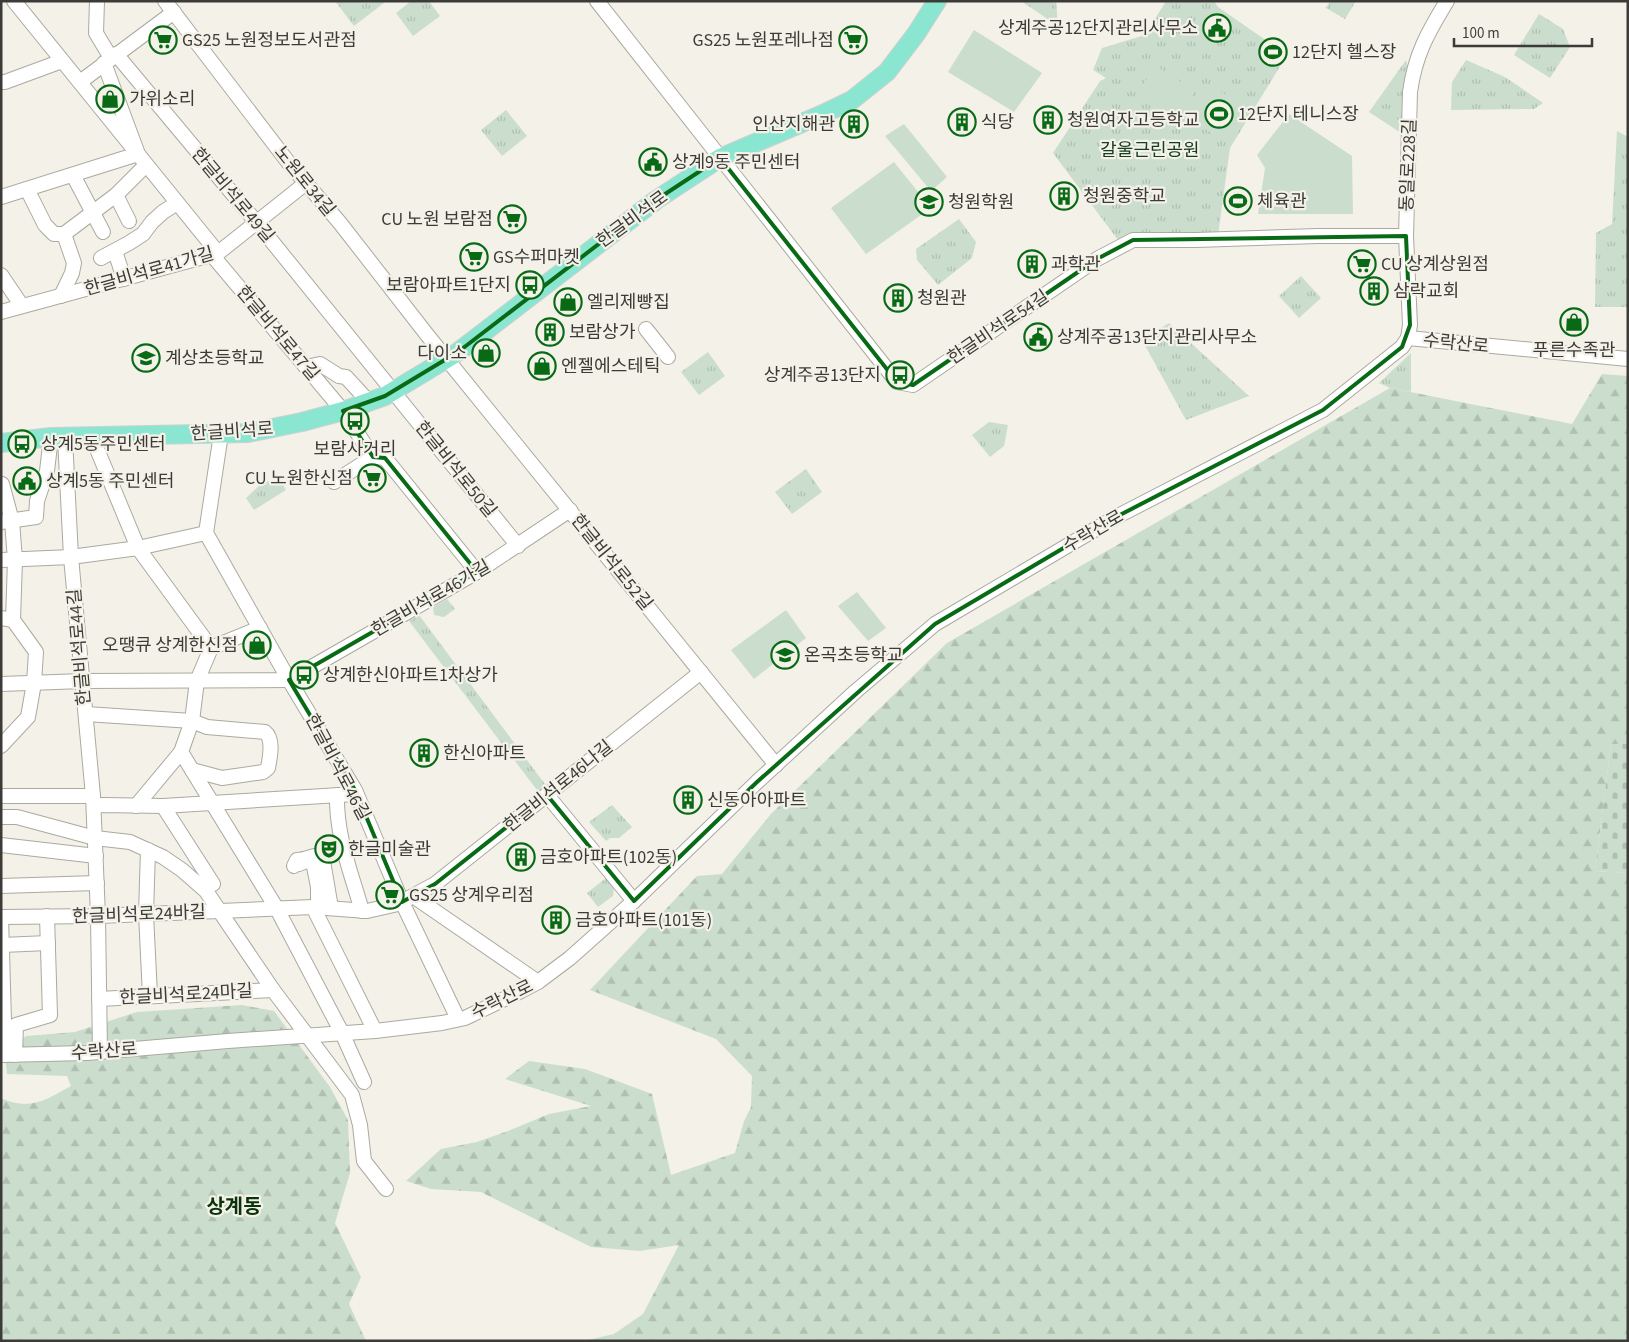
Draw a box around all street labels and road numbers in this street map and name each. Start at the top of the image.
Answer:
street label: 동일로228길 [1394,118,1423,212]
street label: 노원로34길 [268,141,341,222]
street label: 한글비석로49길 [185,142,280,248]
street label: 한글비석로 [591,185,673,254]
street label: 한글비석로41가길 [81,241,217,302]
street label: 한글비석로47길 [230,280,325,386]
street label: 한글비석로54길 [943,284,1054,371]
street label: 수락산로 [1422,328,1490,359]
street label: 한글비석로 [190,416,274,447]
street label: 한글비석로50길 [409,416,502,523]
street label: 수락산로 [1058,504,1128,559]
street label: 한글비석로52길 [565,509,658,616]
street label: 한글비석로46가길 [367,554,495,643]
street label: 한글비석로44길 [62,587,97,706]
street label: 한글비석로46길 [299,710,376,825]
street label: 한글비석로46나길 [498,735,618,838]
street label: 한글비석로24바길 [72,900,206,929]
street label: 수락산로 [467,974,537,1025]
street label: 한글비석로24마길 [119,979,253,1010]
street label: 수락산로 [70,1037,138,1066]

